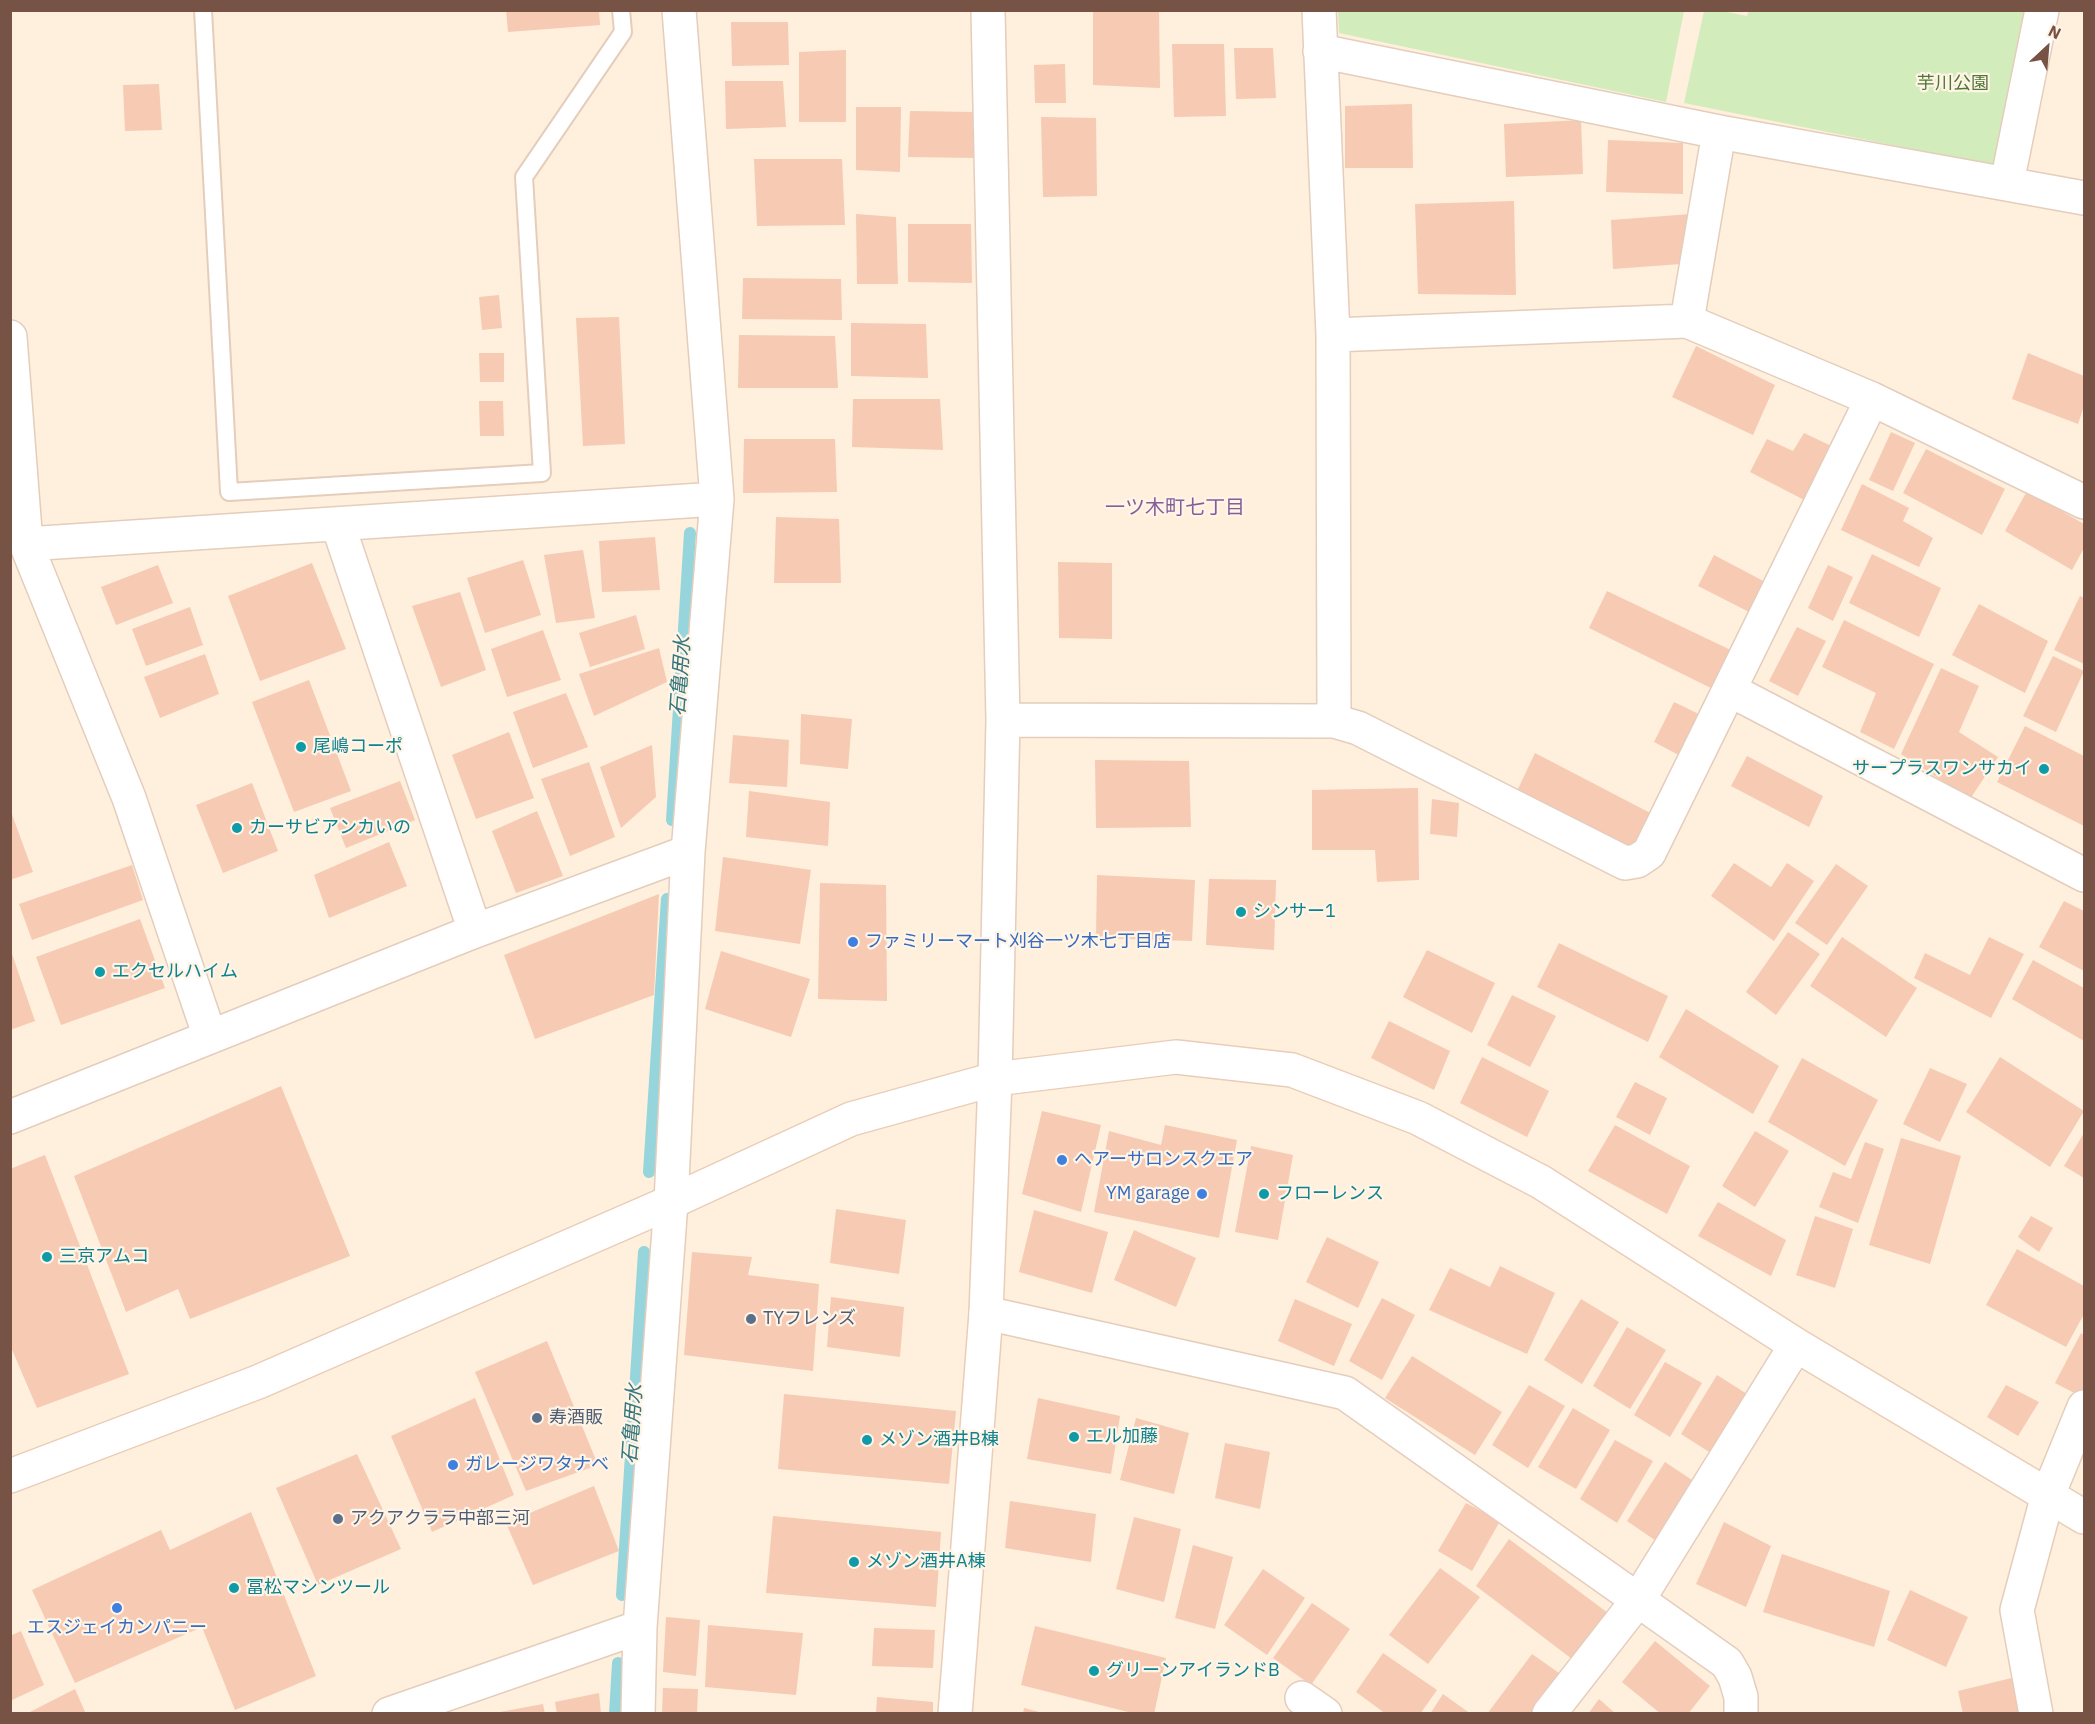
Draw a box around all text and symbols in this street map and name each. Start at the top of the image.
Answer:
north arrow [2017,18,2077,78]
text: N [2045,20,2064,43]
park label: 芋川公園 [1917,73,1989,95]
district label: 一ツ木町七丁目 [1105,496,1245,520]
water label: 石亀用水 [666,635,696,717]
place label: 尾嶋コーポ [313,736,403,758]
marker: 尾嶋コーポ [294,740,308,754]
place label: サープラスワンサカイ [1852,758,2032,780]
marker: サープラスワンサカイ [2037,762,2051,776]
place label: カーサビアンカいの [249,817,411,839]
marker: カーサビアンカいの [230,821,244,835]
place label: シンサー1 [1253,901,1336,923]
marker: シンサー1 [1234,905,1248,919]
place label: ファミリーマート刈谷一ツ木七丁目店 [865,931,1171,953]
marker: ファミリーマート刈谷一ツ木七丁目店 [846,935,860,949]
place label: エクセルハイム [112,961,238,983]
marker: エクセルハイム [93,965,107,979]
place label: ヘアーサロンスクエア [1074,1149,1253,1171]
marker: ヘアーサロンスクエア [1055,1153,1069,1167]
place label: YM garage [1106,1183,1190,1205]
place label: フローレンス [1276,1183,1384,1205]
marker: YM garage [1195,1187,1209,1201]
marker: フローレンス [1257,1187,1271,1201]
place label: 三京アムコ [59,1246,149,1268]
marker: 三京アムコ [40,1250,54,1264]
place label: TYフレンズ [763,1308,856,1330]
marker: TYフレンズ [744,1312,758,1326]
water label: 石亀用水 [618,1383,648,1465]
place label: 寿酒販 [549,1407,603,1429]
marker: 寿酒販 [530,1411,544,1425]
place label: エル加藤 [1086,1426,1158,1448]
place label: メゾン酒井B棟 [879,1429,999,1451]
marker: エル加藤 [1067,1430,1081,1444]
marker: メゾン酒井B棟 [860,1433,874,1447]
place label: ガレージワタナベ [465,1454,609,1476]
marker: ガレージワタナベ [446,1458,460,1472]
place label: アクアクララ中部三河 [350,1508,530,1530]
marker: アクアクララ中部三河 [331,1512,345,1526]
place label: メゾン酒井A棟 [866,1551,986,1573]
marker: メゾン酒井A棟 [847,1555,861,1569]
place label: 冨松マシンツール [246,1577,390,1599]
marker: 冨松マシンツール [227,1581,241,1595]
marker: エスジェイカンパニー [110,1601,124,1615]
place label: エスジェイカンパニー [27,1617,207,1639]
place label: グリーンアイランドB [1106,1660,1280,1682]
marker: グリーンアイランドB [1087,1664,1101,1678]

